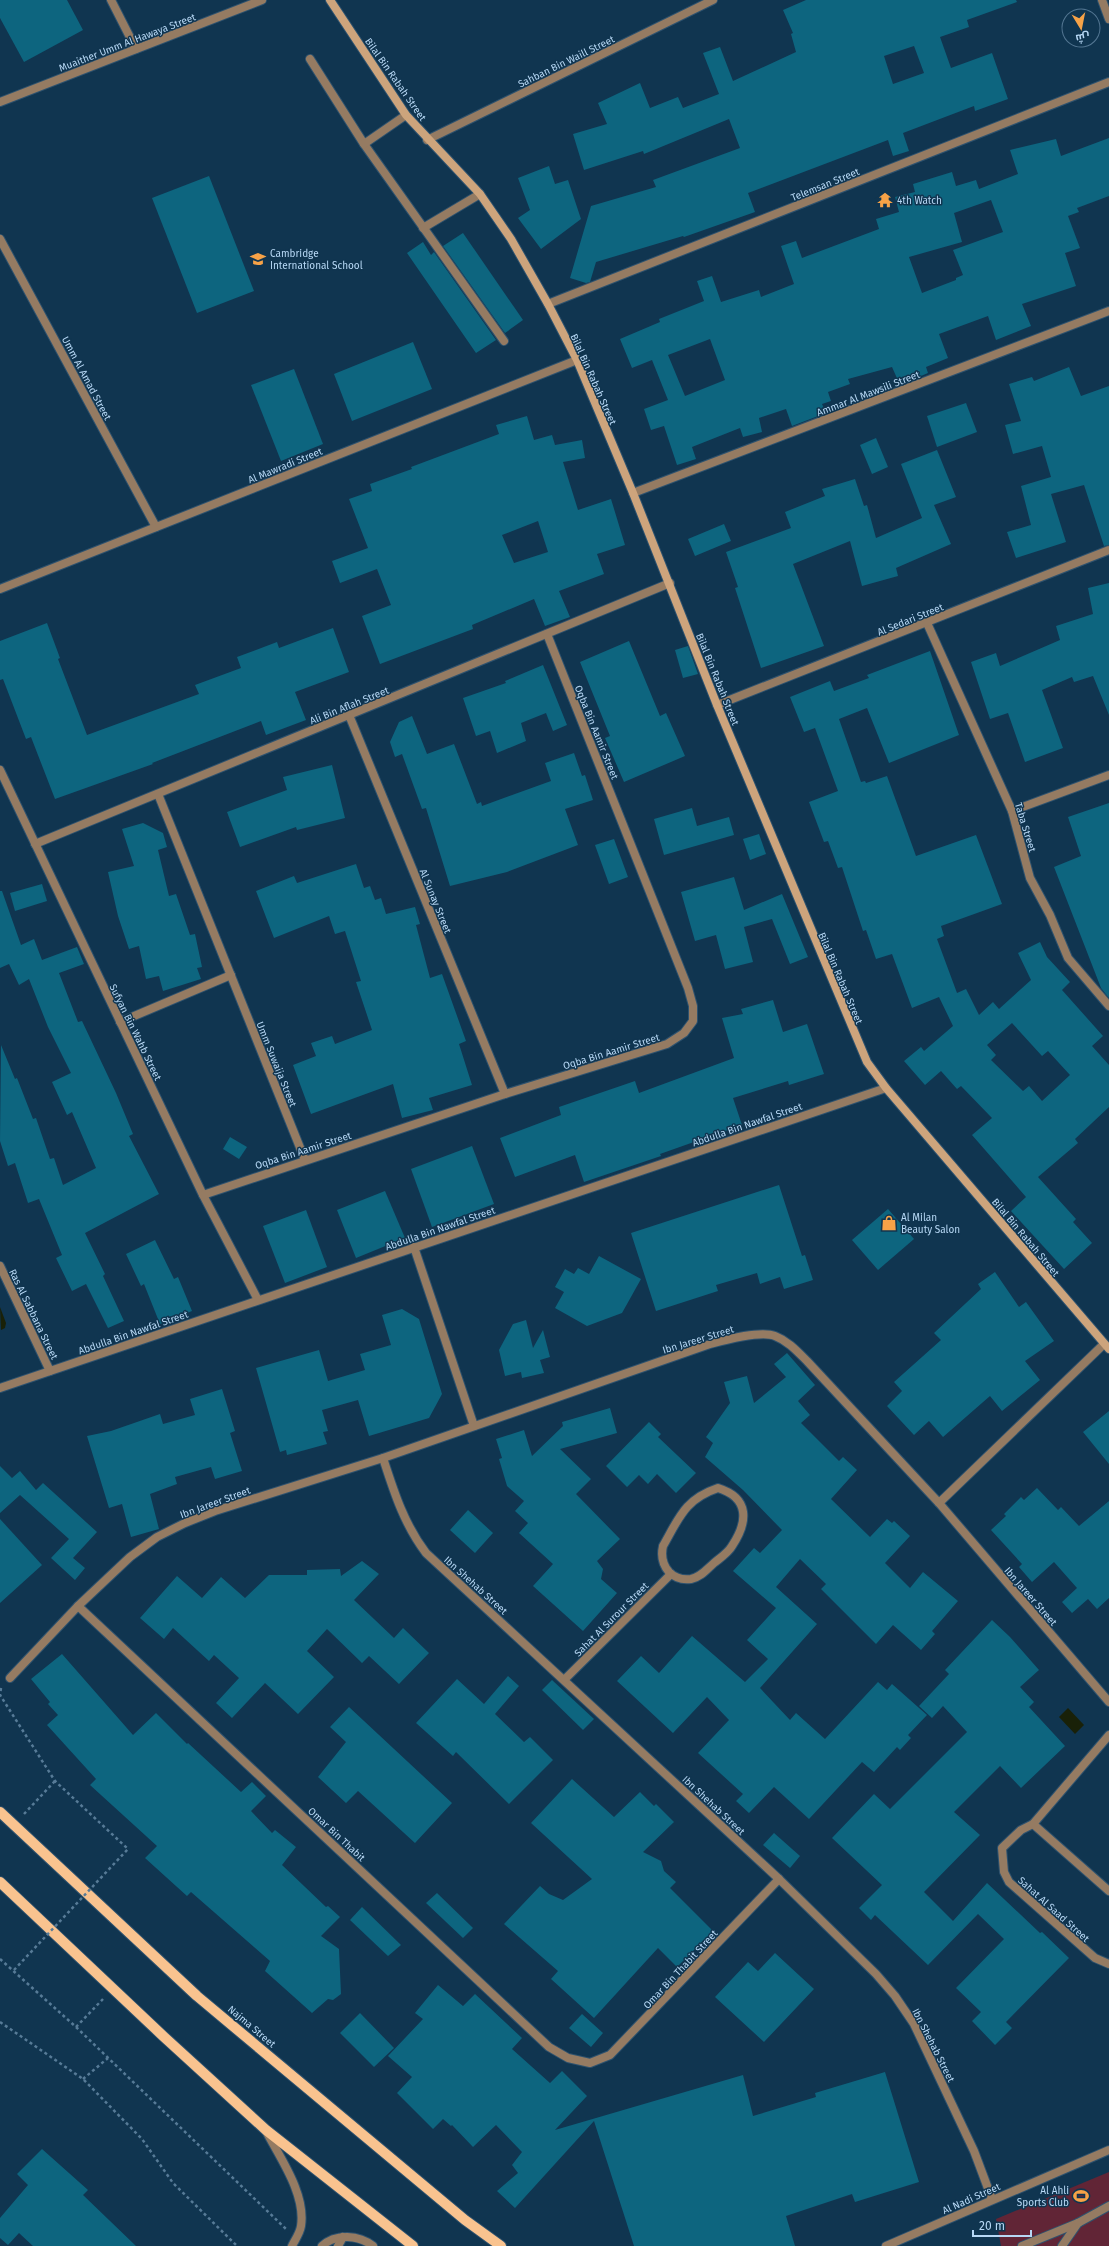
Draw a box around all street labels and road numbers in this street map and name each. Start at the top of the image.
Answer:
street label: Muaither Umm Al Hawaya Street [57,11,198,75]
street label: Sahban Bin Waill Street [516,33,617,90]
street label: Bilal Bin Rabah Street [362,36,429,124]
street label: Telemsan Street [789,166,862,204]
street label: Bilal Bin Rabah Street [568,332,619,427]
street label: Umm Al Amad Street [59,334,113,423]
street label: Ammar Al Mawsili Street [815,369,922,419]
street label: Al Mawradi Street [246,445,325,486]
street label: Al Sedari Street [876,601,945,639]
street label: Bilal Bin Rabah Street [693,631,741,728]
street label: Ali Bin Aflah Street [308,684,391,727]
street label: Oqba Bin Aamir Street [572,684,621,782]
street label: Taba Street [1012,801,1038,854]
street label: Al Sunay Street [417,867,454,936]
street label: Bilal Bin Rabah Street [815,931,865,1026]
street label: Sufyan Bin Wahb Street [107,982,164,1083]
street label: Umm Suwaija Street [253,1020,299,1109]
street label: Oqba Bin Aamir Street [562,1031,661,1072]
street label: Abdulla Bin Nawfal Street [691,1100,804,1149]
street label: Oqba Bin Aamir Street [254,1130,353,1172]
street label: Bilal Bin Rabah Street [989,1196,1062,1279]
street label: Abdulla Bin Nawfal Street [384,1204,497,1253]
street label: Ras Al Sabbana Street [6,1267,60,1362]
street label: Abdulla Bin Nawfal Street [77,1308,190,1357]
street label: Ibn Jareer Street [661,1323,736,1357]
street label: Ibn Jareer Street [179,1485,253,1521]
street label: Ibn Shehab Street [441,1554,510,1618]
street label: Ibn Jareer Street [1001,1565,1059,1629]
street label: Sahat Al Surour Street [572,1580,652,1659]
street label: Ibn Shehab Street [680,1774,747,1838]
street label: Omar Bin Thabit [305,1805,368,1865]
street label: Sahat Al Saad Street [1015,1875,1092,1945]
street label: Omar Bin Thabit Street [641,1927,721,2012]
street label: Najma Street [225,2003,278,2050]
street label: Ibn Shehab Street [909,2007,957,2085]
street label: Al Nadi Street [941,2181,1003,2217]

